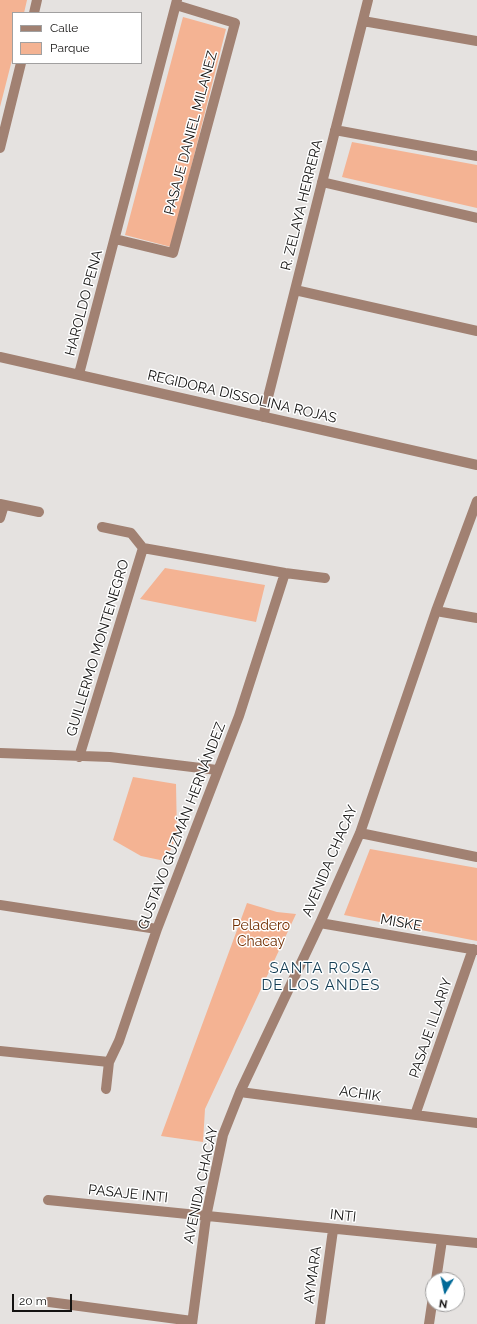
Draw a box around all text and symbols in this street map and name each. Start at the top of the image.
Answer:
legend [12,12,142,64]
text: Calle [50,21,78,35]
text: Parque [50,41,90,55]
street label: PASAJE DANIEL MILANEZ [161,49,221,217]
street label: R. ZELAYA HERRERA [278,138,326,272]
street label: HAROLDO PENA [62,248,106,358]
street label: REGIDORA DISSOLINA ROJAS [146,367,338,427]
street label: GUILLERMO MONTENEGRO [63,558,133,738]
street label: GUSTAVO GUZMÁN HERNÁNDEZ [135,720,229,932]
street label: AVENIDA CHACAY [299,803,361,919]
street label: MISKE [379,911,423,935]
park label: Peladero Chacay [232,918,290,950]
district label: SANTA ROSA DE LOS ANDES [262,959,380,994]
street label: PASAJE ILLARIY [406,976,456,1080]
street label: ACHIK [338,1083,382,1105]
street label: AVENIDA CHACAY [180,1125,222,1245]
street label: PASAJE INTI [87,1181,169,1207]
street label: INTI [329,1206,357,1226]
street label: AYMARA [301,1245,325,1305]
north arrow [425,1272,465,1312]
scale bar [14,1286,74,1312]
text: 20 m [19,1294,47,1308]
text: N [438,1296,448,1310]

